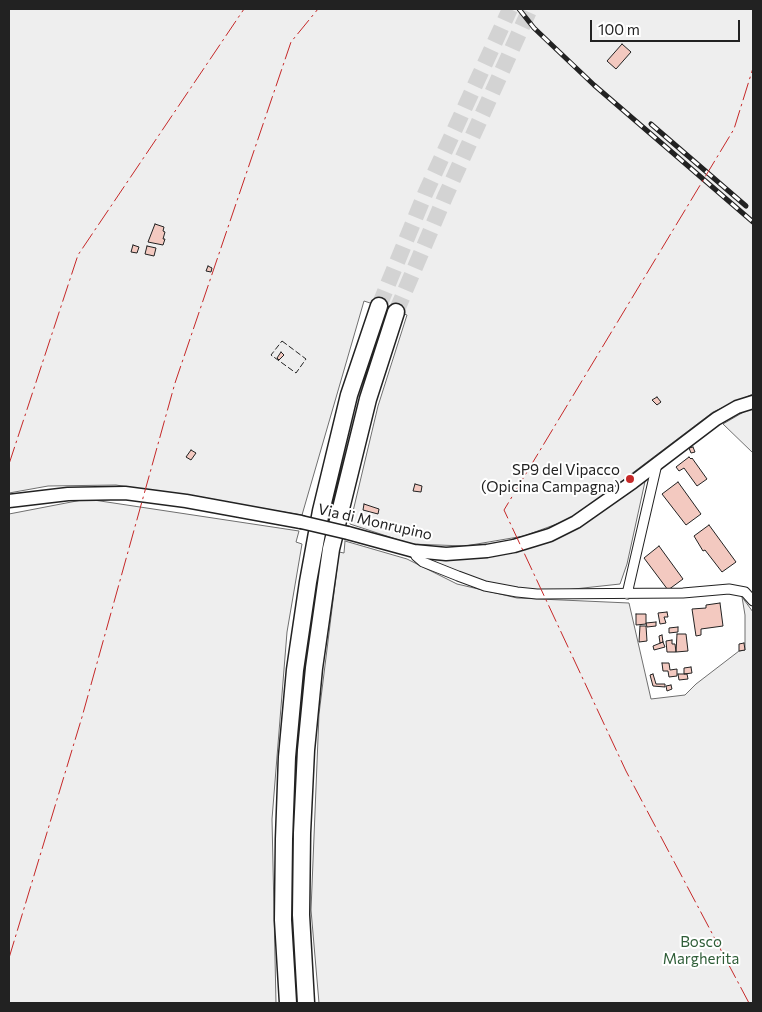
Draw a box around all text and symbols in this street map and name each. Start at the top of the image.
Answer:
scale bar [592,10,742,42]
text: 100 m [598,20,640,38]
place label: SP9 del Vipacco (Opicina Campagna) [481,461,620,496]
marker: SP9 del Vipacco (Opicina Campagna) [624,473,636,485]
street label: Via di Monrupino [316,500,434,544]
park label: Bosco Margherita [663,933,739,968]

